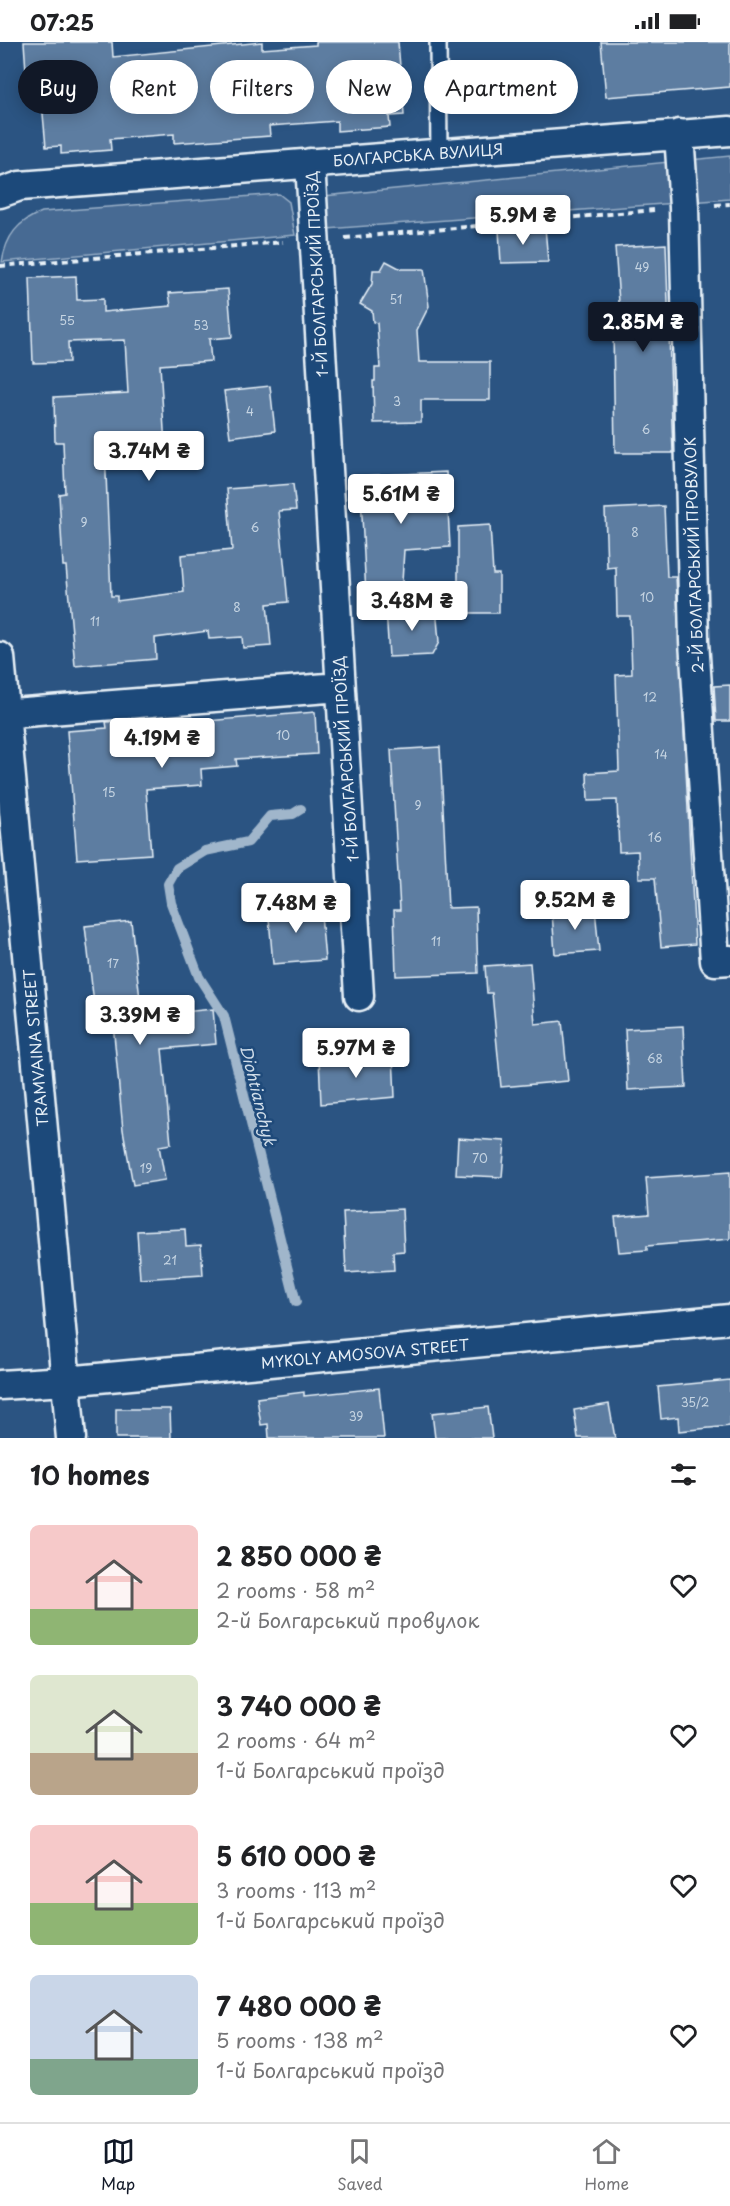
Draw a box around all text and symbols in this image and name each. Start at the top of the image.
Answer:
text: 07:25 [30,5,94,38]
chip: Buy [18,60,98,114]
chip: Rent [110,60,198,114]
chip: Filters [210,60,314,114]
chip: New [326,60,412,114]
chip: Apartment [424,60,578,114]
street label: БОЛГАРСЬКА ВУЛИЦЯ [332,137,504,171]
street label: 1-Й БОЛГАРСЬКИЙ ПРОЇЗД [299,170,333,378]
pin: 5.9M ₴ [474,195,572,246]
text: 5.9M ₴ [489,199,557,229]
house number: 49 [635,258,649,276]
house number: 51 [390,290,402,308]
pin: 2.85M ₴ [588,302,698,353]
text: 2.85M ₴ [602,306,684,336]
house number: 55 [59,311,75,329]
house number: 53 [193,316,209,334]
house number: 3 [393,392,401,410]
house number: 4 [246,402,254,420]
house number: 6 [642,420,650,438]
pin: 3.74M ₴ [94,431,204,482]
text: 3.74M ₴ [108,435,190,465]
street label: 2-Й БОЛГАРСЬКИЙ ПРОВУЛОК [677,436,709,673]
pin: 5.61M ₴ [346,474,456,525]
text: 5.61M ₴ [362,478,440,508]
house number: 9 [80,513,88,531]
house number: 6 [251,518,259,536]
house number: 8 [631,523,639,541]
pin: 3.48M ₴ [357,581,467,632]
text: 3.48M ₴ [371,585,453,615]
house number: 10 [640,588,654,606]
house number: 8 [233,598,241,616]
house number: 11 [90,612,100,630]
street label: 1-Й БОЛГАРСЬКИЙ ПРОЇЗД [326,655,364,863]
house number: 12 [643,688,657,706]
pin: 4.19M ₴ [107,718,217,769]
text: 4.19M ₴ [124,722,200,752]
house number: 10 [276,726,290,744]
house number: 14 [654,745,668,763]
house number: 15 [102,783,116,801]
house number: 9 [414,796,422,814]
house number: 16 [648,828,662,846]
pin: 9.52M ₴ [520,880,630,931]
pin: 7.48M ₴ [241,883,351,934]
text: 9.52M ₴ [534,884,616,914]
text: 7.48M ₴ [255,887,337,917]
house number: 11 [431,932,441,950]
house number: 17 [107,954,119,972]
street label: TRAMVAINA STREET [17,968,53,1128]
pin: 3.39M ₴ [85,995,195,1046]
text: 3.39M ₴ [100,999,180,1029]
pin: 5.97M ₴ [301,1028,411,1079]
text: 5.97M ₴ [316,1032,396,1062]
water label: Diohtianchyk [235,1042,283,1149]
house number: 68 [647,1049,663,1067]
house number: 70 [472,1149,488,1167]
house number: 19 [140,1159,152,1177]
house number: 21 [163,1251,177,1269]
street label: MYKOLY AMOSOVA STREET [260,1332,471,1374]
house number: 35/2 [681,1393,709,1411]
house number: 39 [349,1407,363,1425]
text: 10 homes [30,1455,150,1494]
icon: filters [667,1458,700,1491]
text: 2 850 000 ₴ [216,1536,382,1575]
icon: home [78,1549,150,1621]
icon: heart [667,1569,700,1602]
text: 2 rooms · 58 m² [216,1575,375,1605]
text: 2-й Болгарський провулок [216,1605,479,1635]
text: 3 740 000 ₴ [216,1686,381,1725]
icon: home [78,1699,150,1771]
icon: heart [667,1719,700,1752]
text: 2 rooms · 64 m² [216,1725,376,1755]
text: 1-й Болгарський проїзд [216,1755,445,1785]
text: 5 610 000 ₴ [216,1836,376,1875]
icon: home [78,1849,150,1921]
icon: heart [667,1869,700,1902]
text: 3 rooms · 113 m² [216,1875,376,1905]
text: 1-й Болгарський проїзд [216,1905,445,1935]
text: 7 480 000 ₴ [216,1986,381,2025]
icon: home [78,1999,150,2071]
icon: heart [667,2019,700,2052]
text: 5 rooms · 138 m² [216,2025,384,2055]
text: 1-й Болгарський проїзд [216,2055,445,2085]
tab: Map [101,2135,135,2195]
tab: Saved [337,2135,383,2195]
tab: Home [585,2135,629,2195]

